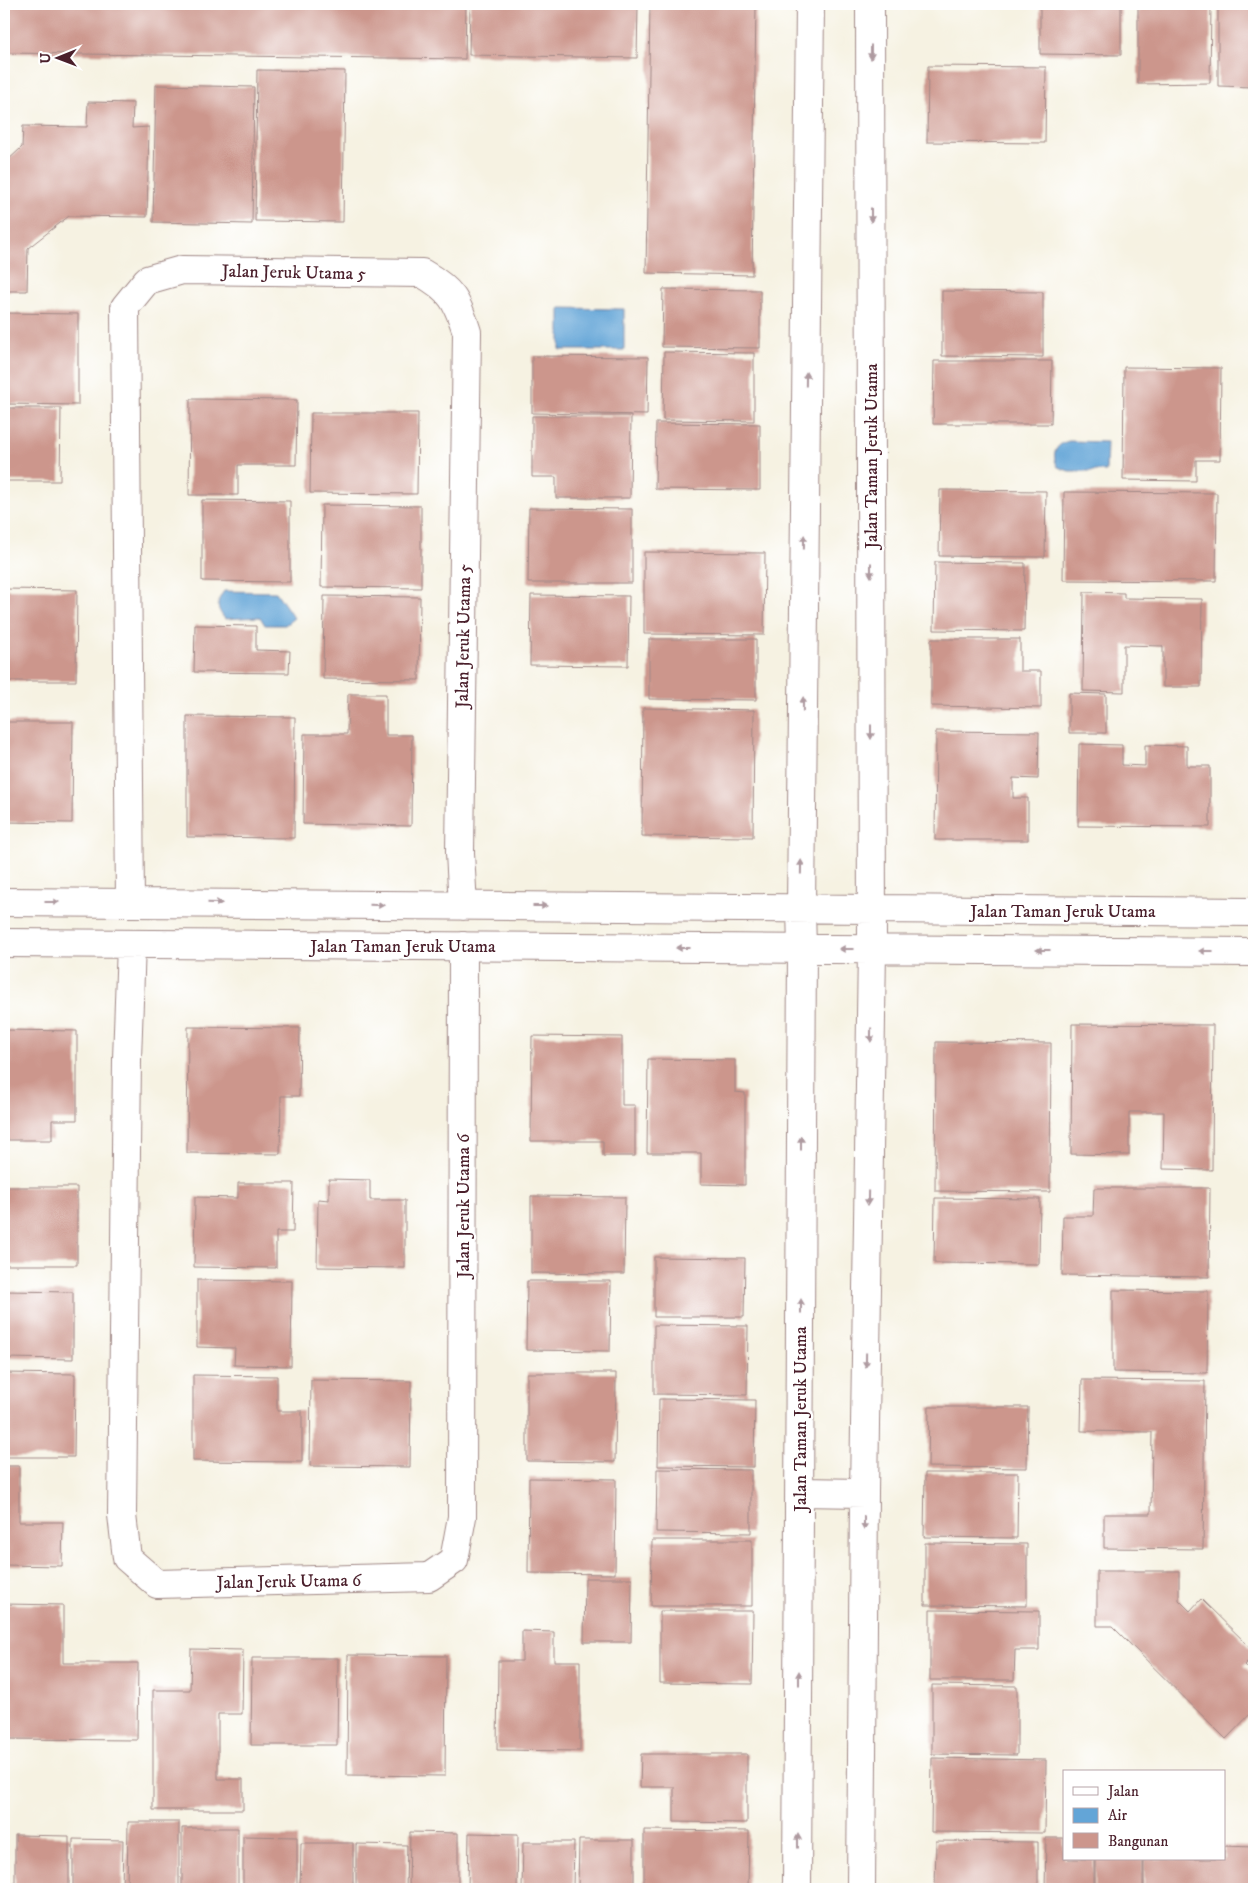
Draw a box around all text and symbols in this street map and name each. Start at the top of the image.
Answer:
north arrow [32,32,82,82]
one-way arrow [867,45,875,61]
text: U [37,52,55,64]
one-way arrow [867,207,875,223]
street label: Jalan Jeruk Utama 5 [220,261,366,285]
street label: Jalan Taman Jeruk Utama [861,363,883,551]
one-way arrow [802,371,810,387]
one-way arrow [800,533,808,549]
one-way arrow [867,562,875,578]
street label: Jalan Jeruk Utama 5 [452,564,476,710]
one-way arrow [799,696,807,712]
one-way arrow [867,725,875,741]
one-way arrow [797,858,805,874]
one-way arrow [45,898,61,906]
one-way arrow [207,899,223,907]
one-way arrow [370,901,386,909]
street label: Jalan Taman Jeruk Utama [968,901,1156,923]
one-way arrow [532,902,548,910]
street label: Jalan Taman Jeruk Utama [308,936,496,958]
one-way arrow [675,944,691,952]
one-way arrow [837,945,853,953]
one-way arrow [1035,946,1051,954]
one-way arrow [1197,947,1213,955]
one-way arrow [867,1028,875,1044]
street label: Jalan Jeruk Utama 6 [453,1133,475,1280]
one-way arrow [797,1135,805,1151]
one-way arrow [864,1190,872,1206]
one-way arrow [797,1297,805,1313]
street label: Jalan Taman Jeruk Utama [790,1326,812,1514]
one-way arrow [862,1353,870,1369]
one-way arrow [860,1515,868,1531]
street label: Jalan Jeruk Utama 6 [215,1570,362,1594]
one-way arrow [795,1670,803,1686]
legend [1063,1770,1226,1860]
text: Jalan [1106,1782,1139,1801]
text: Air [1108,1806,1127,1825]
one-way arrow [794,1832,802,1848]
text: Bangunan [1108,1832,1168,1851]

